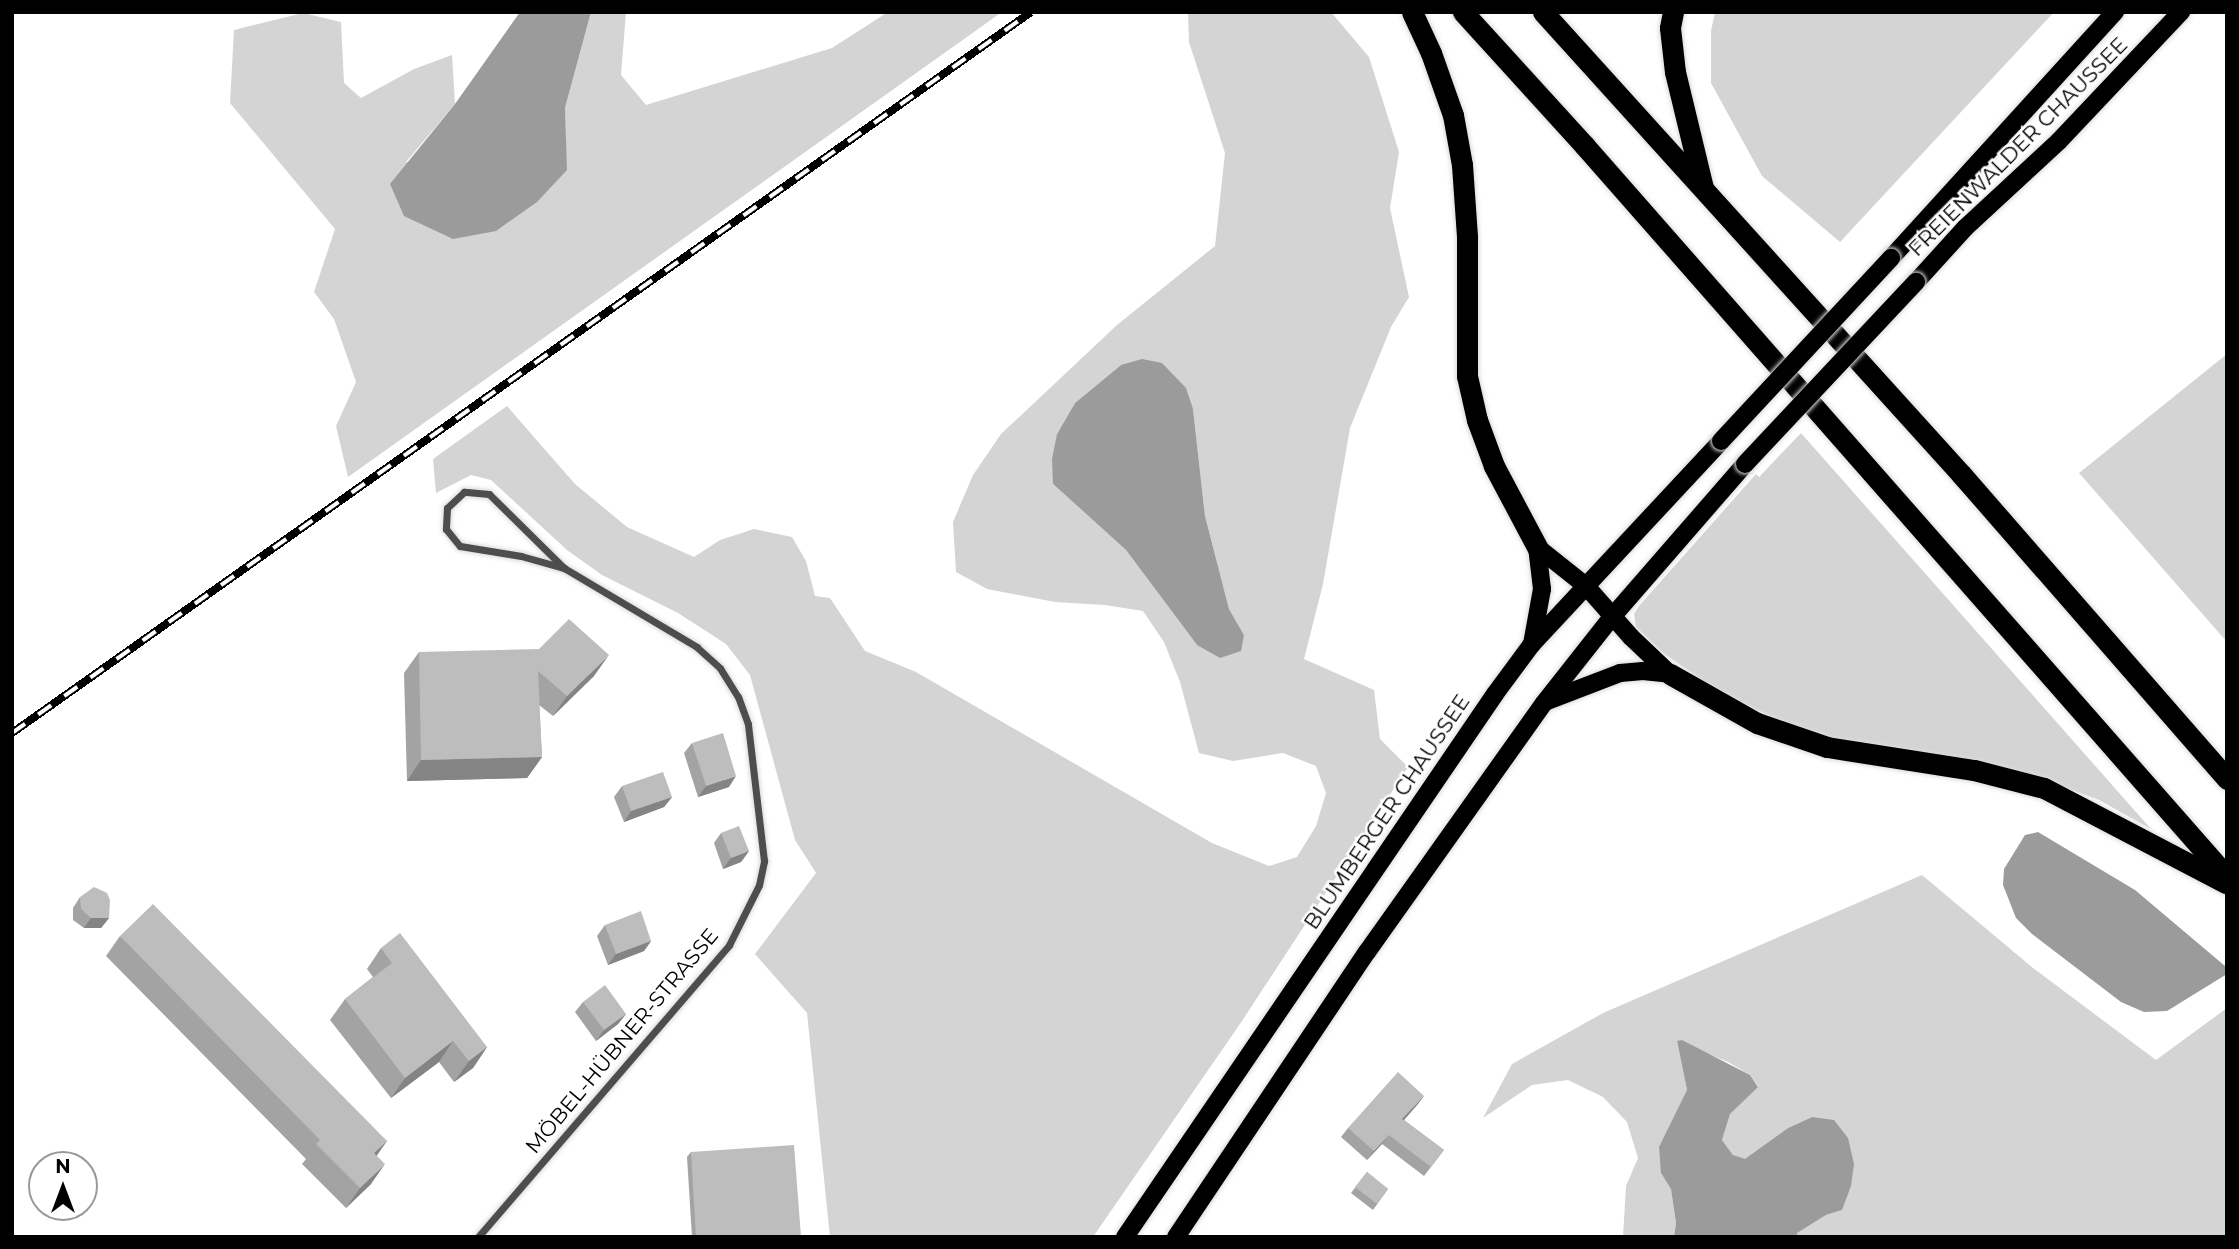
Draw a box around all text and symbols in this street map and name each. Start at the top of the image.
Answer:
street label: FREIENWALDER CHAUSSEE [1903,32,2133,262]
street label: BLUMBERGER CHAUSSEE [1299,690,1475,934]
street label: MÖBEL-HÜBNER-STRASSE [520,923,724,1159]
north arrow [28,1151,98,1221]
text: N [55,1155,71,1178]

